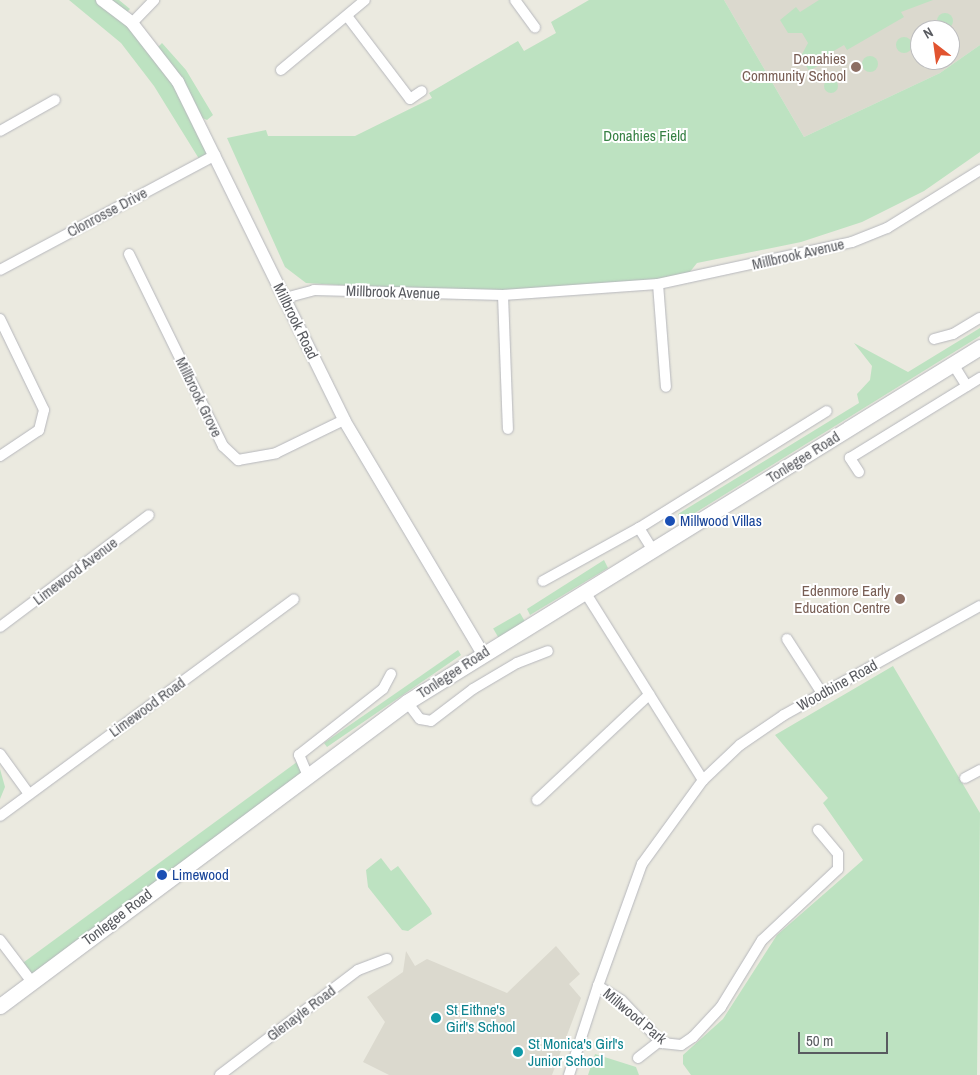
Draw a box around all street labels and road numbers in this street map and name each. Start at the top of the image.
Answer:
street label: Clonrosse Drive [64,183,150,241]
street label: Millbrook Avenue [750,235,846,273]
street label: Millbrook Road [270,280,322,362]
street label: Millbrook Avenue [345,281,441,303]
street label: Millbrook Grove [172,354,226,440]
street label: Tonlegee Road [763,427,843,487]
street label: Limewood Avenue [29,533,121,609]
street label: Tonlegee Road [413,642,493,702]
street label: Woodbine Road [794,656,880,714]
street label: Limewood Road [105,673,189,741]
street label: Tonlegee Road [79,885,155,949]
street label: Glenayle Road [263,981,339,1045]
street label: Millwood Park [600,984,670,1048]

